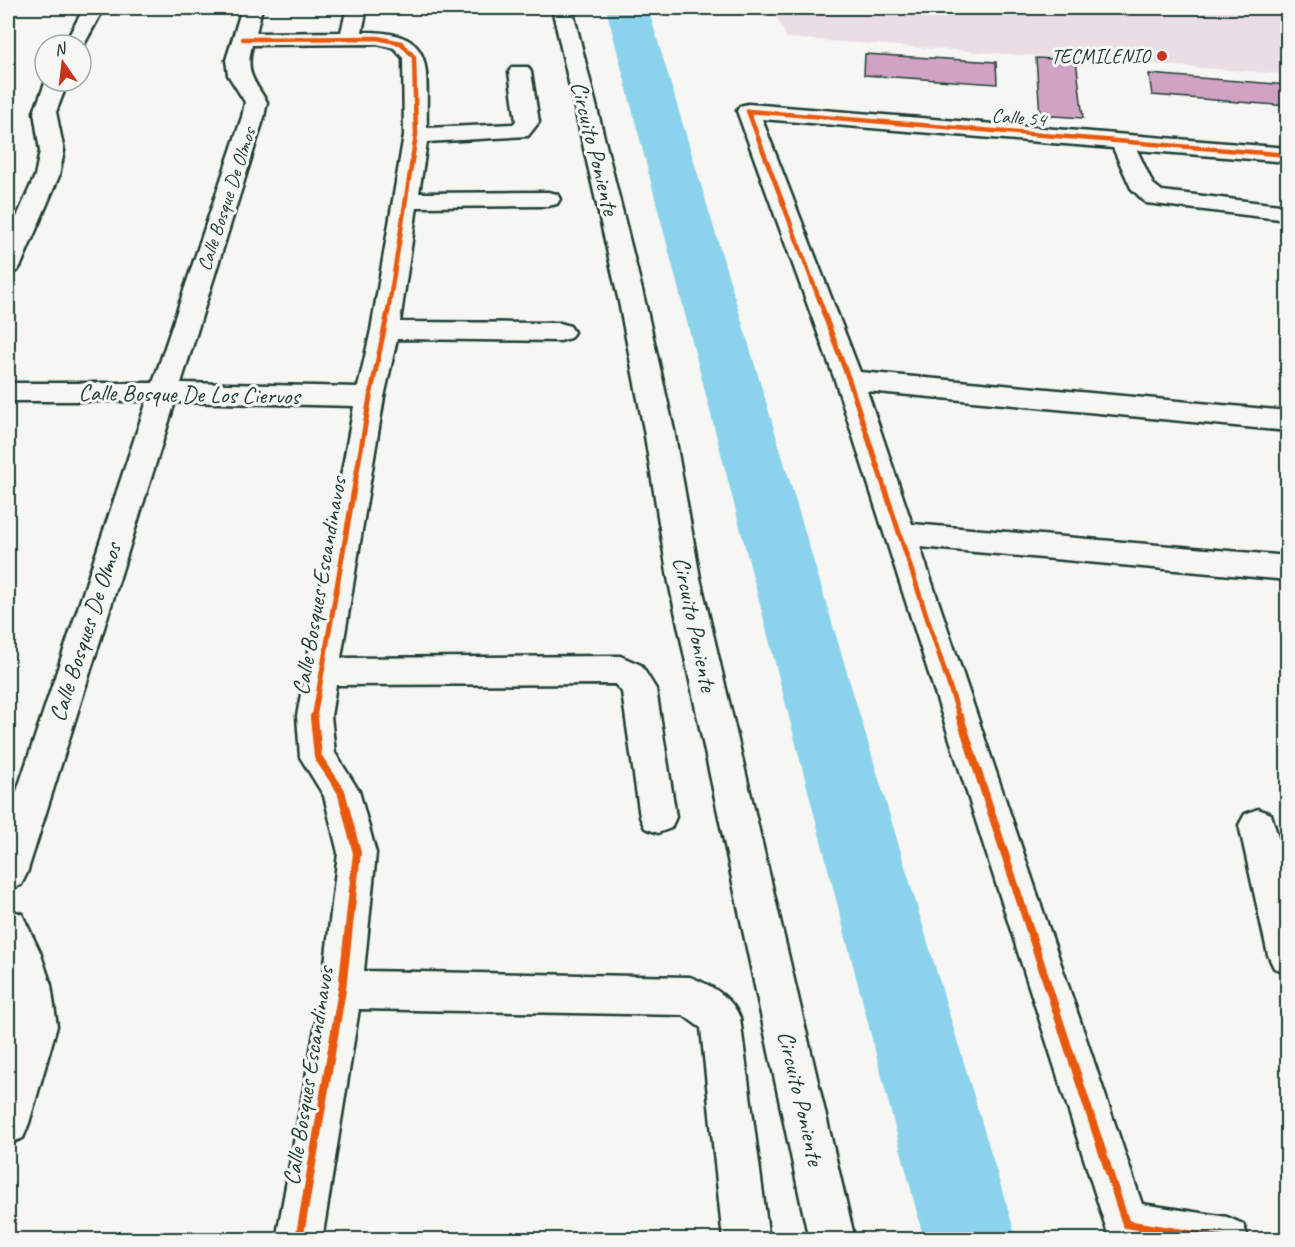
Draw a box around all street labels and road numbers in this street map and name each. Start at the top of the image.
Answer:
street label: Circuito Poniente [564,78,627,220]
street label: Calle 54 [991,103,1049,132]
street label: Calle Bosque De Olmos [192,122,262,274]
street label: Calle Bosque De Los Ciervos [78,377,303,411]
street label: Calle Bosques Escandinavos [285,473,353,697]
street label: Calle Bosques De Olmos [42,537,129,725]
street label: Circuito Poniente [666,554,724,696]
street label: Calle Bosques Escandinavos [276,963,340,1187]
street label: Circuito Poniente [771,1028,832,1170]

